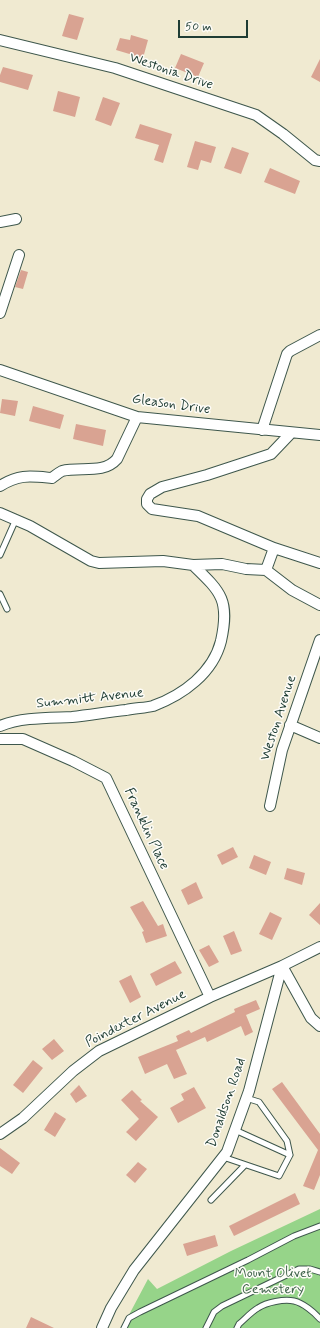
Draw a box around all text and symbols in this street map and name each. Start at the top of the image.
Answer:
scale bar [180,12,250,38]
text: 50 m [185,19,212,35]
street label: Westonia Drive [127,50,215,94]
street label: Gleason Drive [131,391,211,419]
street label: Weston Avenue [257,673,301,763]
street label: Summitt Avenue [36,685,144,713]
street label: Franklin Place [120,785,172,873]
street label: Poindexter Avenue [83,986,189,1052]
street label: Donaldson Road [204,1056,250,1150]
park label: Mount Olivet Cemetery [234,1266,312,1298]

